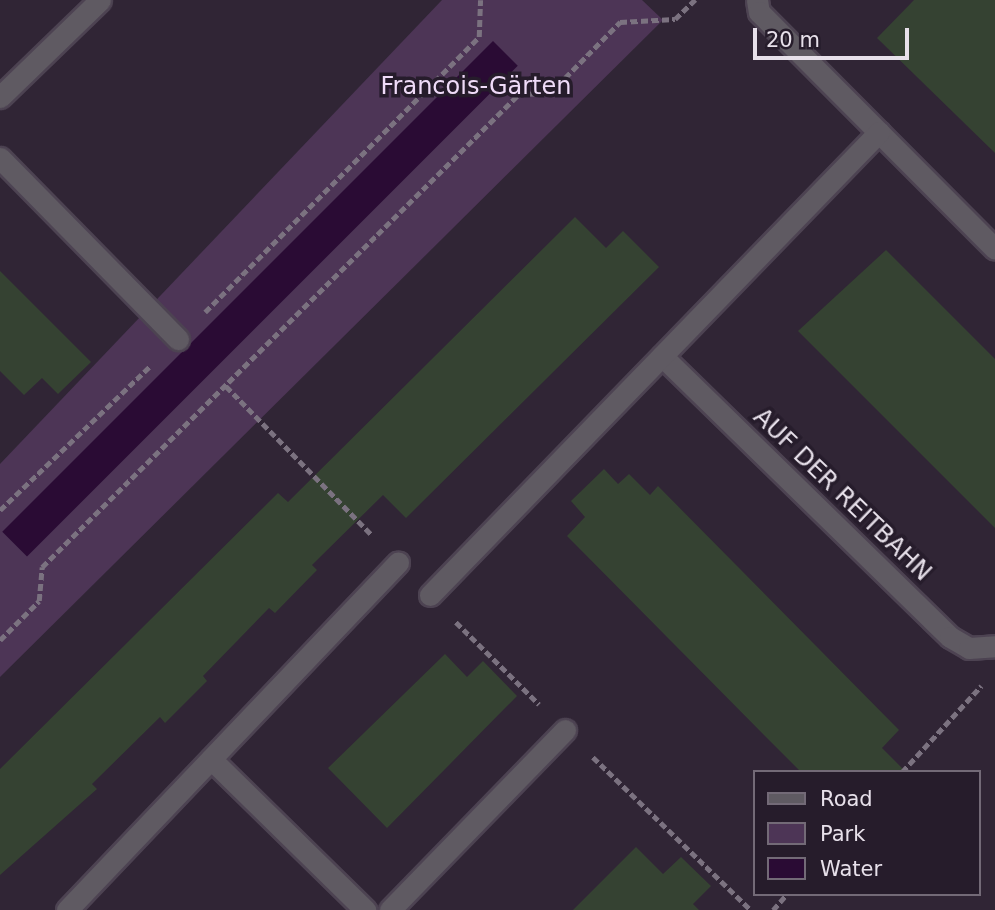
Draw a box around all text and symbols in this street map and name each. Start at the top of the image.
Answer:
scale bar [757,14,913,58]
text: 20 m [766,28,820,52]
park label: Francois-Gärten [381,73,571,101]
street label: AUF DER REITBAHN [747,403,937,587]
legend [754,770,981,896]
text: Road [820,787,873,811]
text: Park [820,822,865,846]
text: Water [820,857,882,881]

